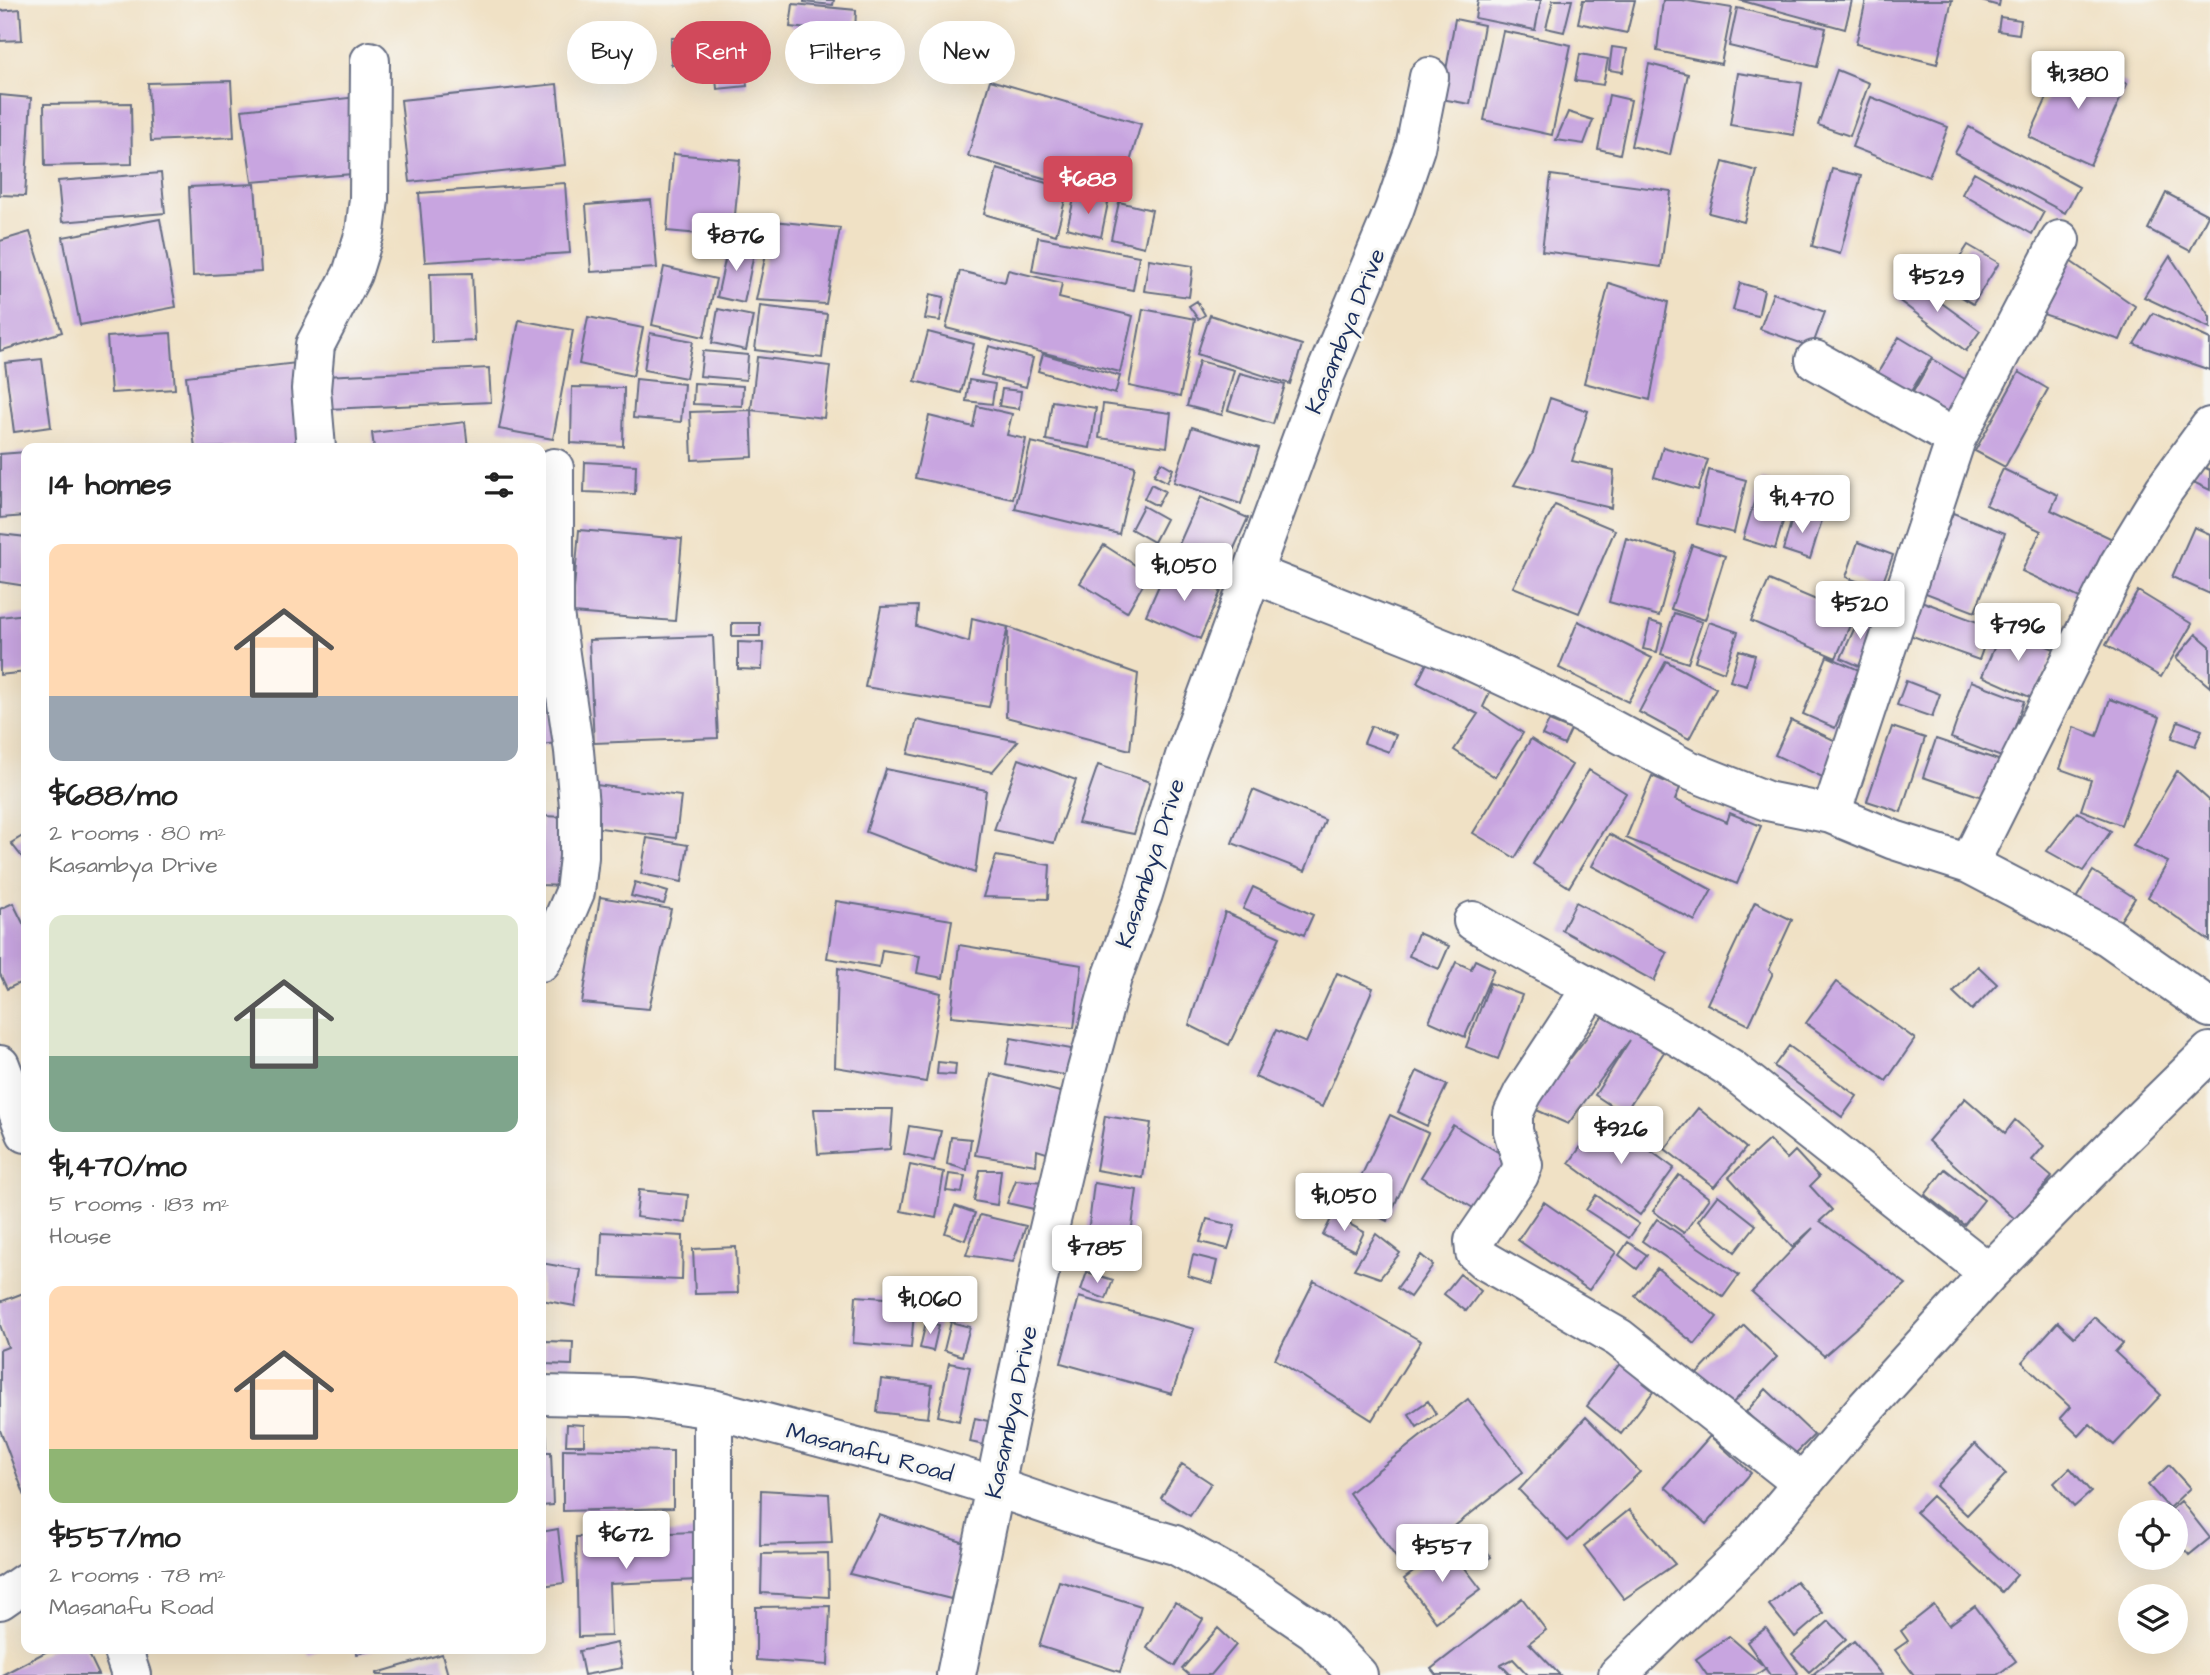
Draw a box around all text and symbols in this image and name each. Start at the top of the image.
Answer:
chip: Buy [567,21,657,84]
chip: Rent [671,21,771,84]
chip: Filters [785,21,905,84]
chip: New [919,21,1015,84]
pin: $1,380 [2021,52,2135,111]
text: $1,380 [2048,58,2108,90]
pin: $688 [1047,156,1129,216]
text: $688 [1059,163,1117,195]
pin: $876 [695,214,777,273]
text: $876 [708,220,764,252]
street label: Kasambya Drive [1297,243,1396,420]
pin: $529 [1896,254,1978,314]
text: $529 [1909,261,1965,293]
text: 14 homes [49,464,172,506]
icon: filters [480,466,518,504]
pin: $1,470 [1745,476,1859,535]
text: $1,470 [1770,482,1834,514]
pin: $1,050 [1127,544,1241,603]
text: $1,050 [1151,550,1217,582]
pin: $520 [1819,582,1901,641]
text: $520 [1832,588,1888,620]
icon: home [221,590,347,716]
pin: $796 [1977,604,2059,663]
text: $796 [1991,610,2045,642]
street label: Kasambya Drive [1108,774,1195,953]
text: $688/mo [49,775,177,817]
text: 2 rooms · 80 m² [49,817,226,849]
text: Kasambya Drive [49,849,218,881]
icon: home [221,961,347,1087]
pin: $926 [1580,1106,1662,1166]
text: $926 [1594,1113,1648,1145]
text: $1,470/mo [49,1146,187,1188]
pin: $1,050 [1287,1174,1401,1233]
text: $1,050 [1311,1180,1377,1212]
text: 5 rooms · 183 m² [49,1188,229,1220]
text: House [49,1220,112,1252]
pin: $785 [1056,1226,1138,1285]
text: $785 [1068,1232,1126,1264]
pin: $1,060 [873,1276,987,1336]
text: $1,060 [898,1283,962,1315]
street label: Kasambya Drive [977,1323,1048,1502]
icon: home [221,1332,347,1458]
street label: Masanafu Road [782,1414,957,1492]
map controls [2118,1500,2188,1654]
button: locate [2118,1500,2188,1570]
pin: $672 [585,1512,667,1571]
text: $557/mo [49,1517,181,1559]
text: $672 [599,1518,653,1550]
pin: $557 [1401,1524,1483,1584]
text: $557 [1412,1531,1472,1563]
text: 2 rooms · 78 m² [49,1559,226,1591]
button: layers [2118,1584,2188,1654]
text: Masanafu Road [49,1591,214,1623]

